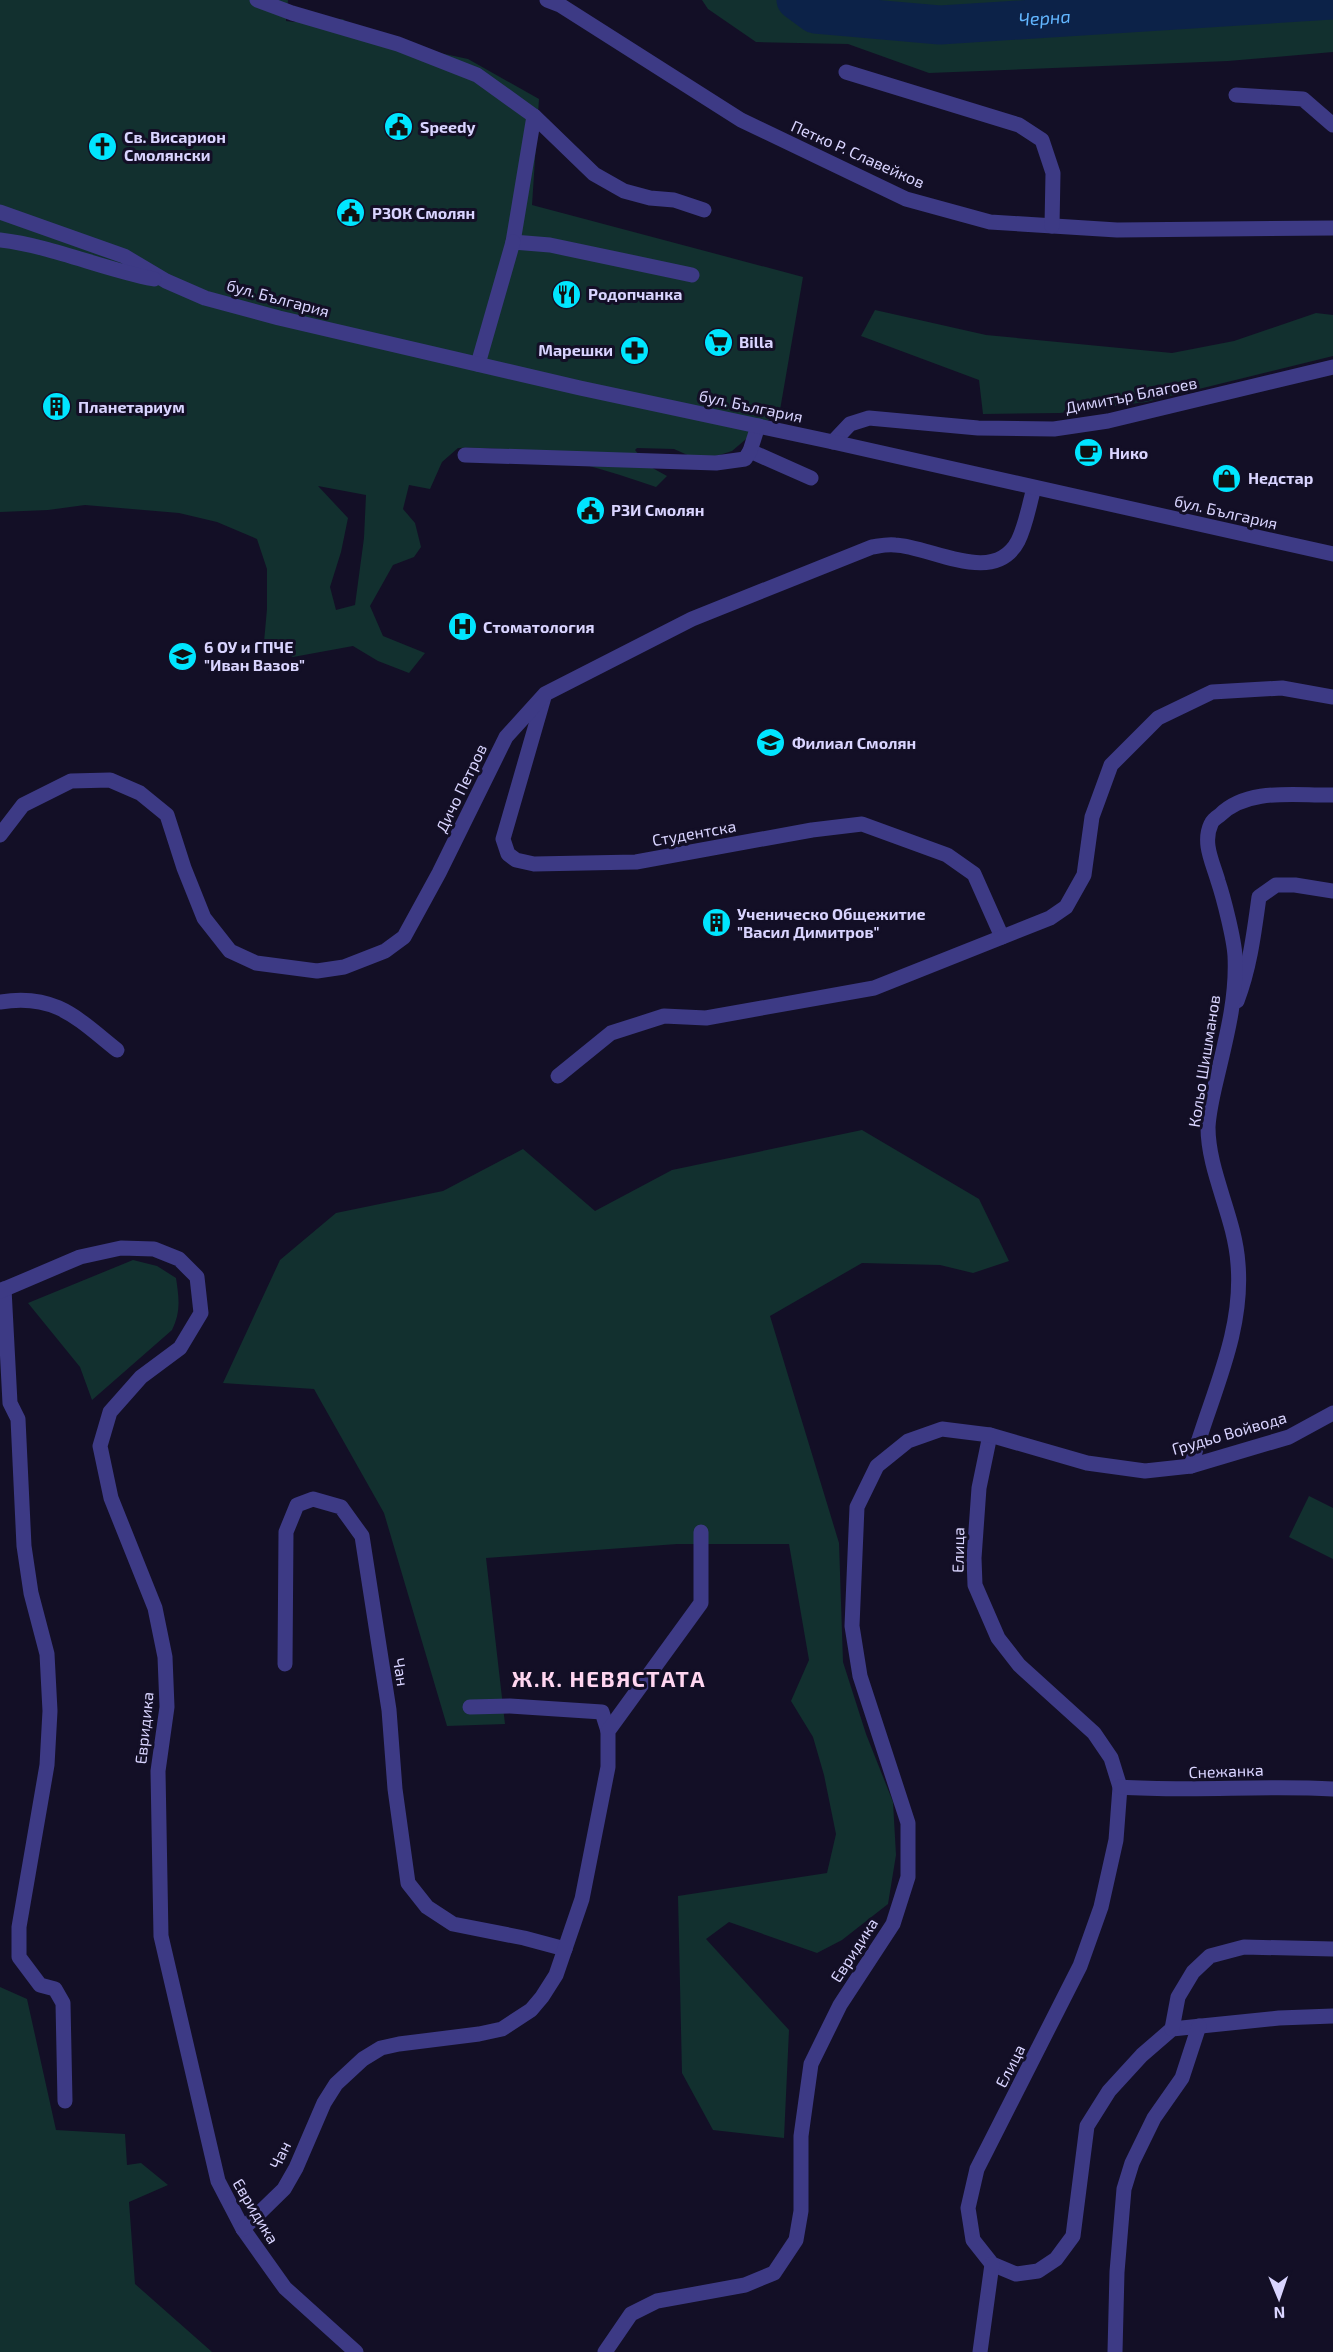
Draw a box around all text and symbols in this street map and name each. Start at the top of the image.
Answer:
water label: Черна [1018,5,1071,30]
public building icon: Speedy [383,111,415,143]
street label: Петко Р. Славейков [789,116,928,191]
place label: Speedy [420,117,476,137]
place label: Св. Висарион Смолянски [124,127,226,164]
church icon: Св. Висарион Смолянски [87,130,119,162]
public building icon: РЗОК Смолян [335,197,367,229]
place label: РЗОК Смолян [372,203,475,222]
street label: бул. България [224,275,332,321]
restaurant icon: Родопчанка [551,278,583,310]
place label: Родопчанка [588,284,682,303]
supermarket icon: Billa [702,326,734,358]
place label: Billa [739,332,773,351]
pharmacy icon: Марешки [618,334,650,366]
place label: Марешки [538,340,613,359]
street label: Димитър Благоев [1063,372,1198,417]
street label: бул. България [697,385,805,427]
building icon: Планетариум [41,391,73,423]
place label: Планетариум [78,397,185,416]
cafe icon: Нико [1072,437,1104,469]
place label: Нико [1109,443,1148,462]
shop icon: Недстар [1211,462,1243,494]
place label: Недстар [1248,468,1313,487]
street label: бул. България [1172,490,1280,534]
public building icon: РЗИ Смолян [574,494,606,526]
place label: РЗИ Смолян [611,500,704,519]
hospital icon: Стоматология [446,611,478,643]
place label: Стоматология [483,617,594,636]
place label: 6 ОУ и ГПЧЕ "Иван Вазов" [204,637,305,674]
school or university icon: 6 ОУ и ГПЧЕ "Иван Вазов" [167,640,199,672]
school or university icon: Филиал Смолян [755,727,787,759]
place label: Филиал Смолян [792,733,916,752]
street label: Дичо Петров [431,741,490,835]
street label: Студентска [650,816,738,850]
place label: Ученическо Общежитие "Васил Димитров" [737,904,925,941]
building icon: Ученическо Общежитие "Васил Димитров" [700,907,732,939]
street label: Кольо Шишманов [1184,993,1223,1128]
street label: Грудьо Войвода [1169,1407,1289,1459]
street label: Елица [948,1527,967,1573]
street label: Чан [390,1657,413,1687]
district label: Ж.К. НЕВЯСТАТА [512,1665,706,1691]
street label: Евридика [130,1691,157,1765]
street label: Снежанка [1188,1760,1264,1781]
street label: Евридика [826,1914,881,1985]
street label: Елица [991,2041,1028,2090]
street label: Чан [265,2138,294,2172]
street label: Евридика [230,2175,283,2247]
north arrow [1249,2268,1309,2328]
text: N [1273,2304,1286,2323]

